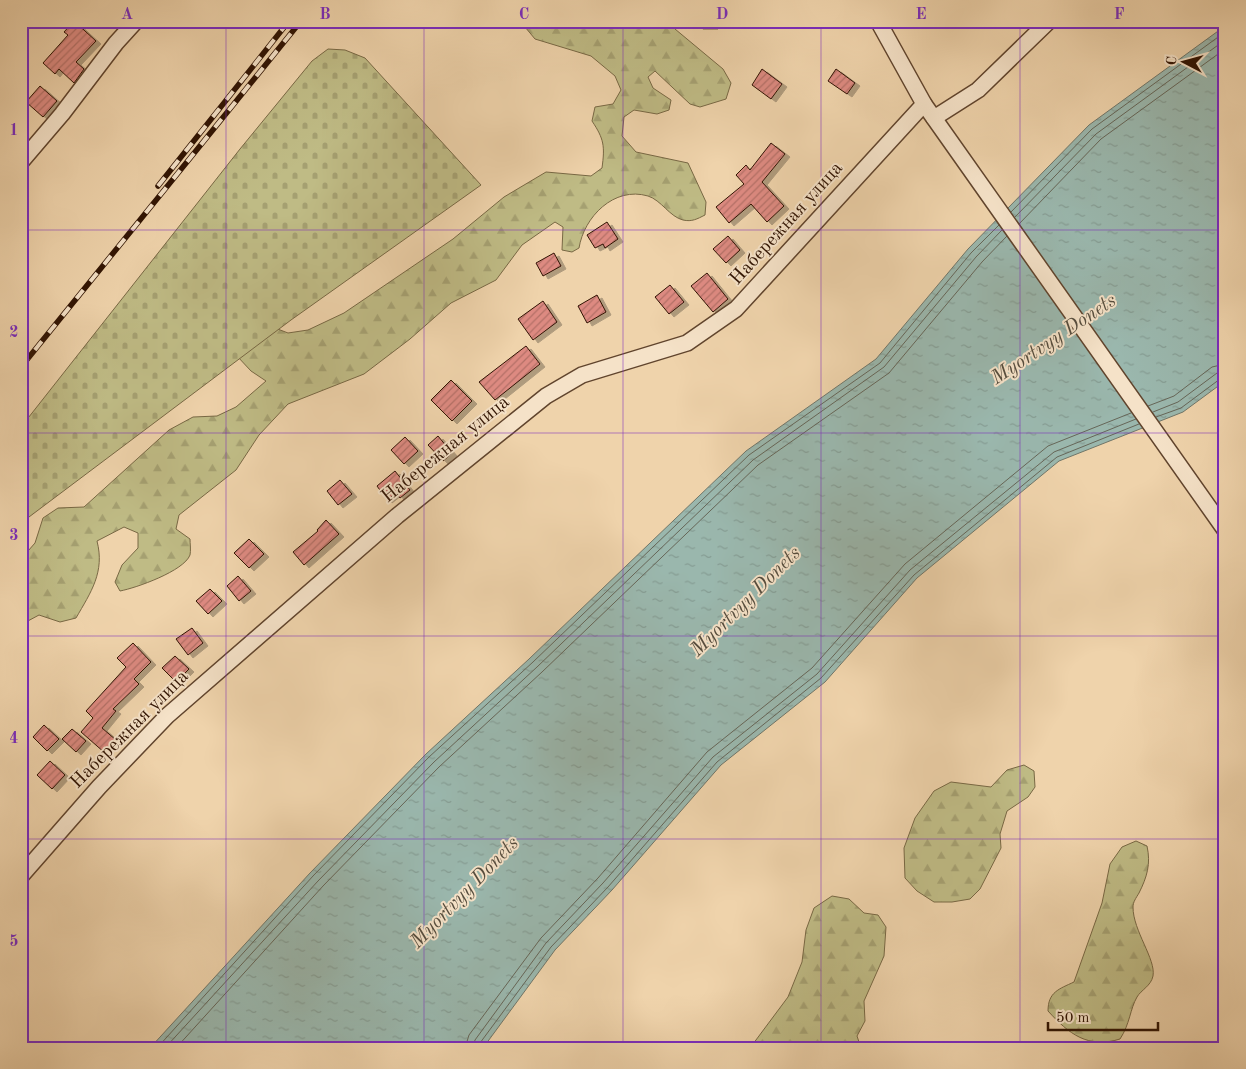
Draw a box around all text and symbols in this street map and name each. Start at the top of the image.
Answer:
text: A [121,7,133,23]
text: B [319,7,331,23]
text: C [519,7,529,23]
text: D [716,7,728,23]
text: E [915,7,927,23]
text: F [1114,7,1125,23]
north arrow [1158,38,1208,88]
text: С [1165,55,1180,66]
text: 1 [9,123,19,139]
street label: Набережная улица [727,158,847,289]
water label: Myortvyy Donets [987,291,1120,390]
text: 2 [9,325,19,341]
street label: Набережная улица [378,392,514,507]
text: 3 [9,528,19,544]
water label: Myortvyy Donets [686,543,805,662]
street label: Набережная улица [67,667,193,793]
text: 4 [9,731,19,747]
water label: Myortvyy Donets [406,833,523,953]
text: 5 [9,934,19,950]
scale bar [1048,999,1158,1031]
text: 50 m [1056,1011,1090,1026]

